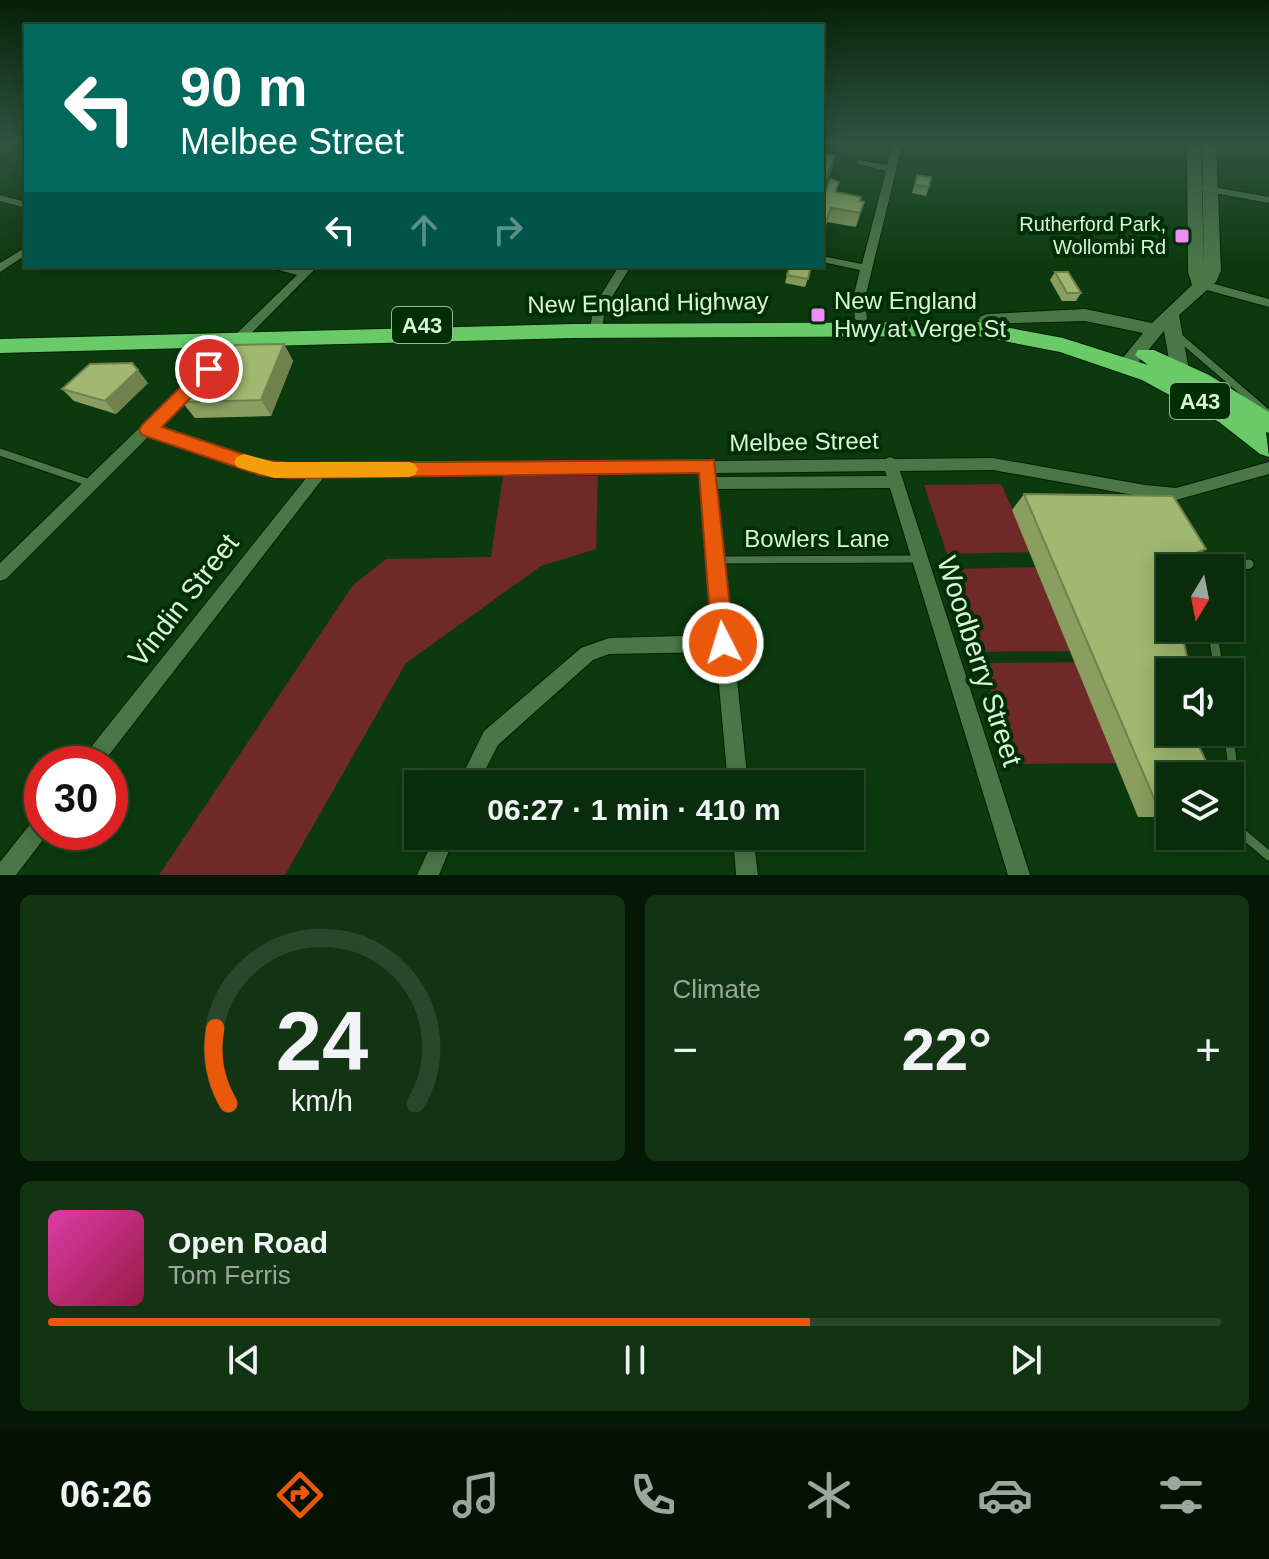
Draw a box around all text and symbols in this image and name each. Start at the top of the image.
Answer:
text: 90 m [180,55,308,118]
icon: left [48,56,152,160]
text: Melbee Street [180,121,404,162]
icon: left [318,208,362,252]
icon: ahead [402,208,446,252]
icon: right [486,208,530,252]
place label: Rutherford Park, Wollombi Rd [1019,213,1166,258]
marker: Rutherford Park, Wollombi Rd [1173,227,1191,245]
street label: New England Highway [527,287,769,318]
place label: New England Hwy at Verge St [834,287,1006,342]
marker: New England Hwy at Verge St [809,306,827,324]
road number: A43 [392,307,452,343]
pin [175,335,243,403]
icon: arrive [187,347,231,391]
road number: A43 [1170,383,1230,419]
street label: Melbee Street [729,427,879,456]
street label: Bowlers Lane [744,525,890,552]
street label: Vindin Street [122,528,245,673]
street label: Woodberry Street [931,552,1028,770]
north arrow [1156,554,1244,642]
map controls [1156,554,1244,850]
position arrow [681,601,765,685]
button: sound [1156,658,1244,746]
speed limit sign: 30 [24,746,128,850]
button: layers [1156,762,1244,850]
text: 06:27 · 1 min · 410 m [487,793,781,826]
text: Climate [673,974,761,1004]
text: 24 [276,995,369,1088]
text: 22° [901,1016,992,1083]
text: − [673,1025,698,1074]
text: + [1195,1025,1221,1074]
text: km/h [291,1085,353,1117]
text: Open Road [168,1226,328,1259]
text: Tom Ferris [168,1260,291,1290]
icon: previous [222,1338,266,1382]
icon: pause [613,1338,657,1382]
icon: next [1004,1338,1048,1382]
icon: directions [272,1467,328,1523]
icon: music [448,1467,504,1523]
icon: phone [625,1467,681,1523]
icon: climate [801,1467,857,1523]
icon: car [977,1467,1033,1523]
icon: filters [1153,1467,1209,1523]
text: 06:26 [60,1474,152,1515]

